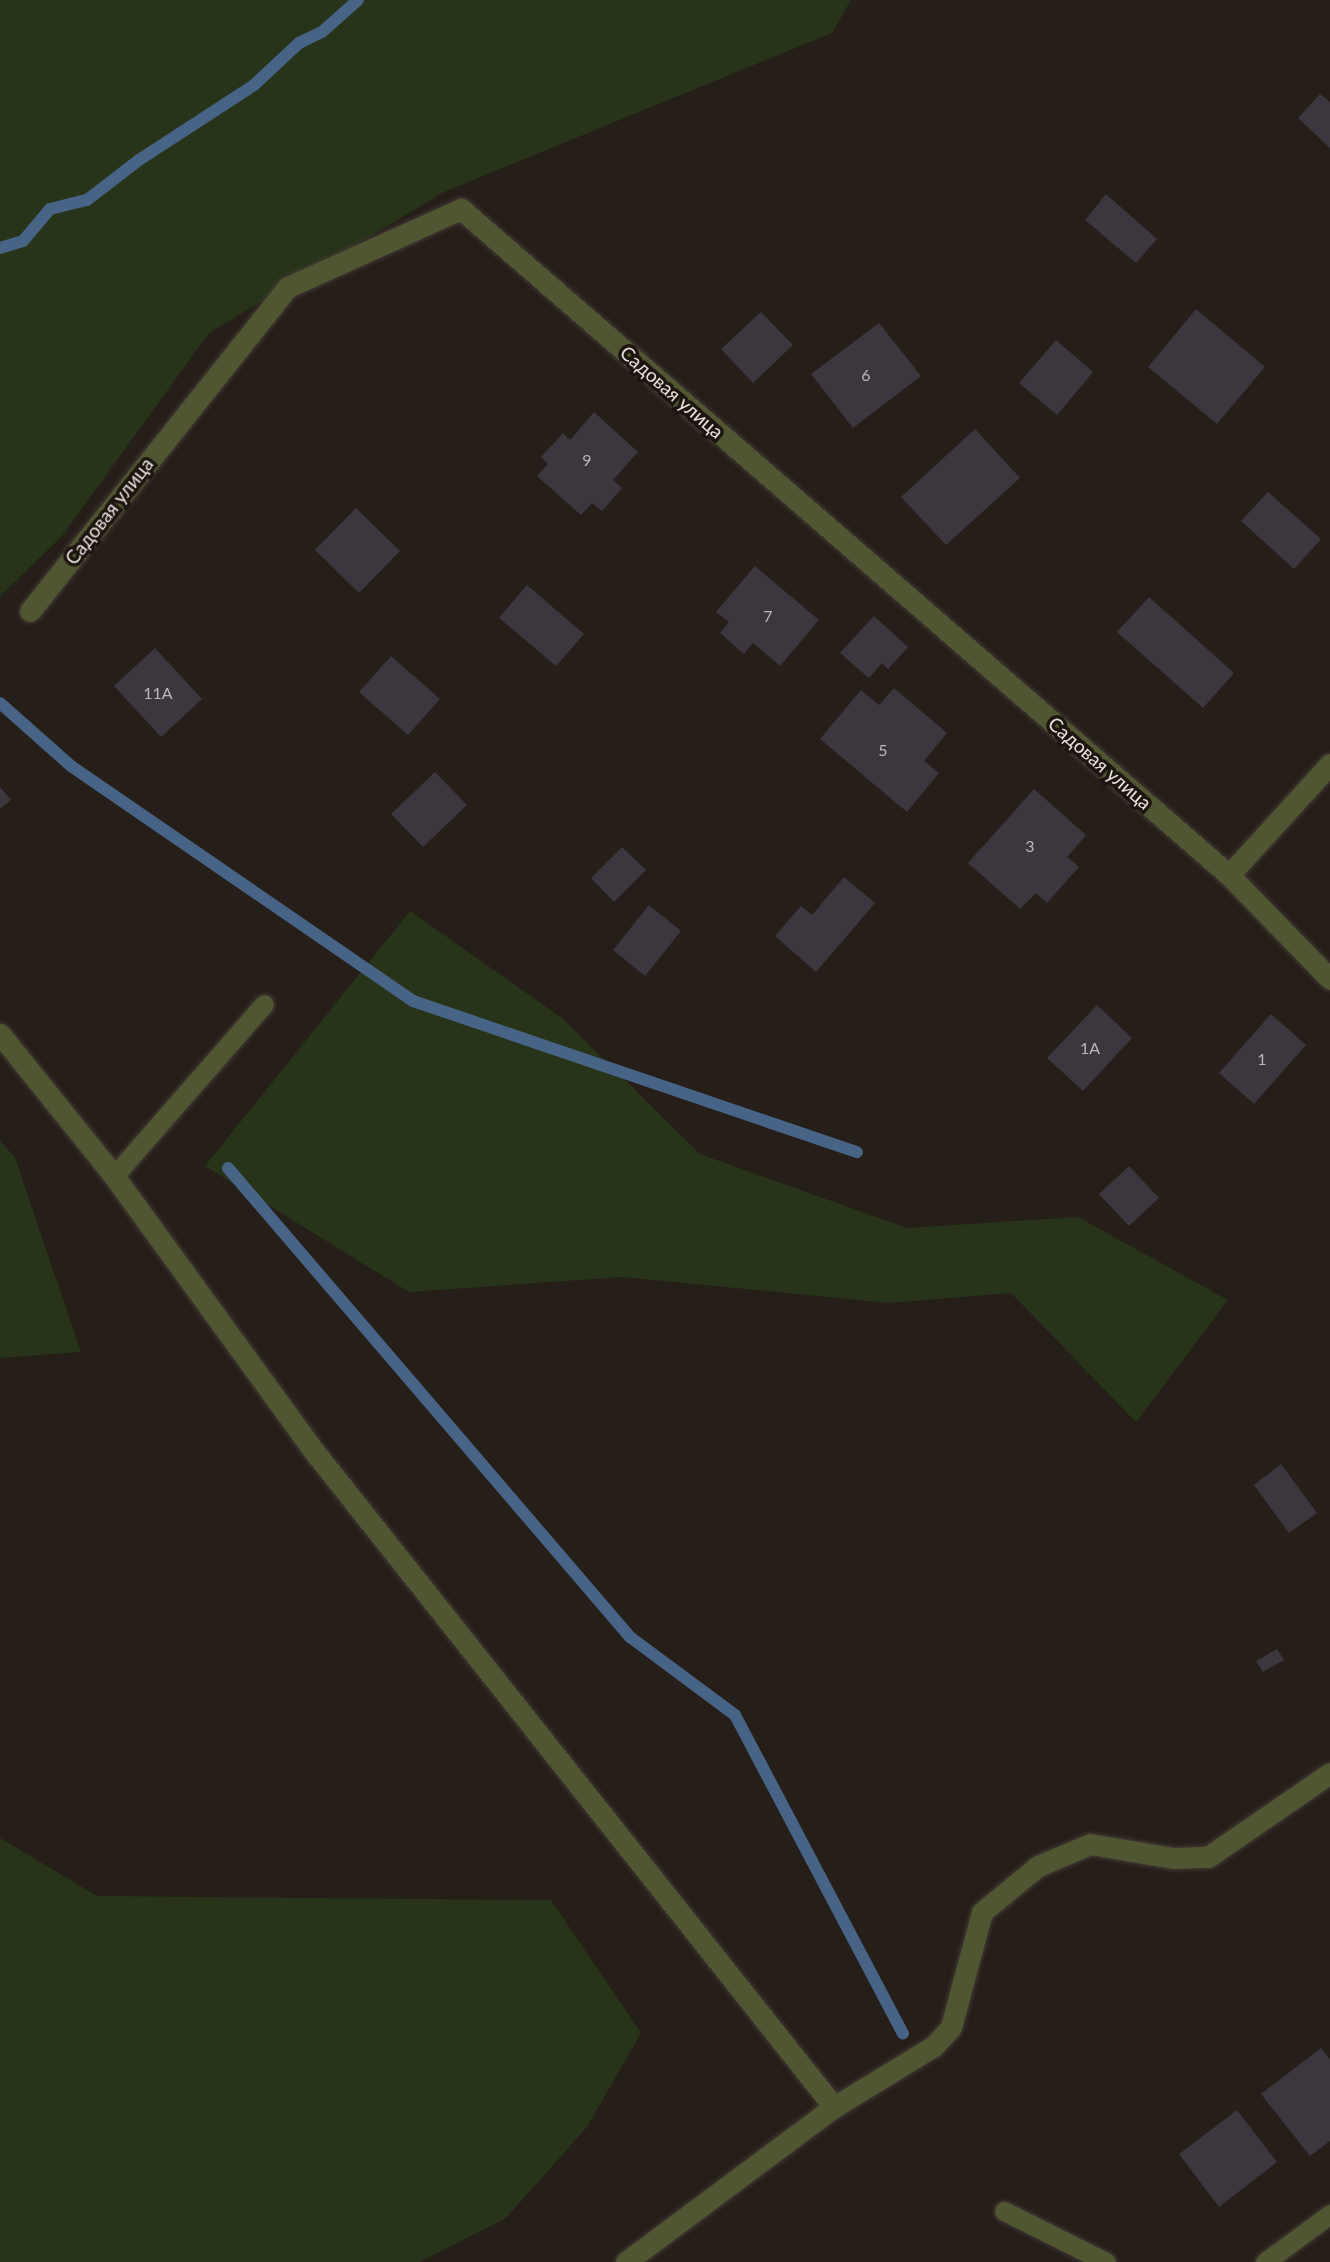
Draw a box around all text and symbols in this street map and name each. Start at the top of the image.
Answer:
street label: Садовая улица [616,341,728,443]
house number: 6 [861,365,871,385]
house number: 9 [582,450,592,470]
street label: Садовая улица [60,453,158,569]
house number: 7 [763,606,773,626]
house number: 11А [143,683,173,703]
street label: Садовая улица [1044,712,1156,814]
house number: 5 [878,740,888,760]
house number: 3 [1025,836,1035,856]
house number: 1А [1080,1038,1100,1058]
house number: 1 [1257,1049,1267,1069]

